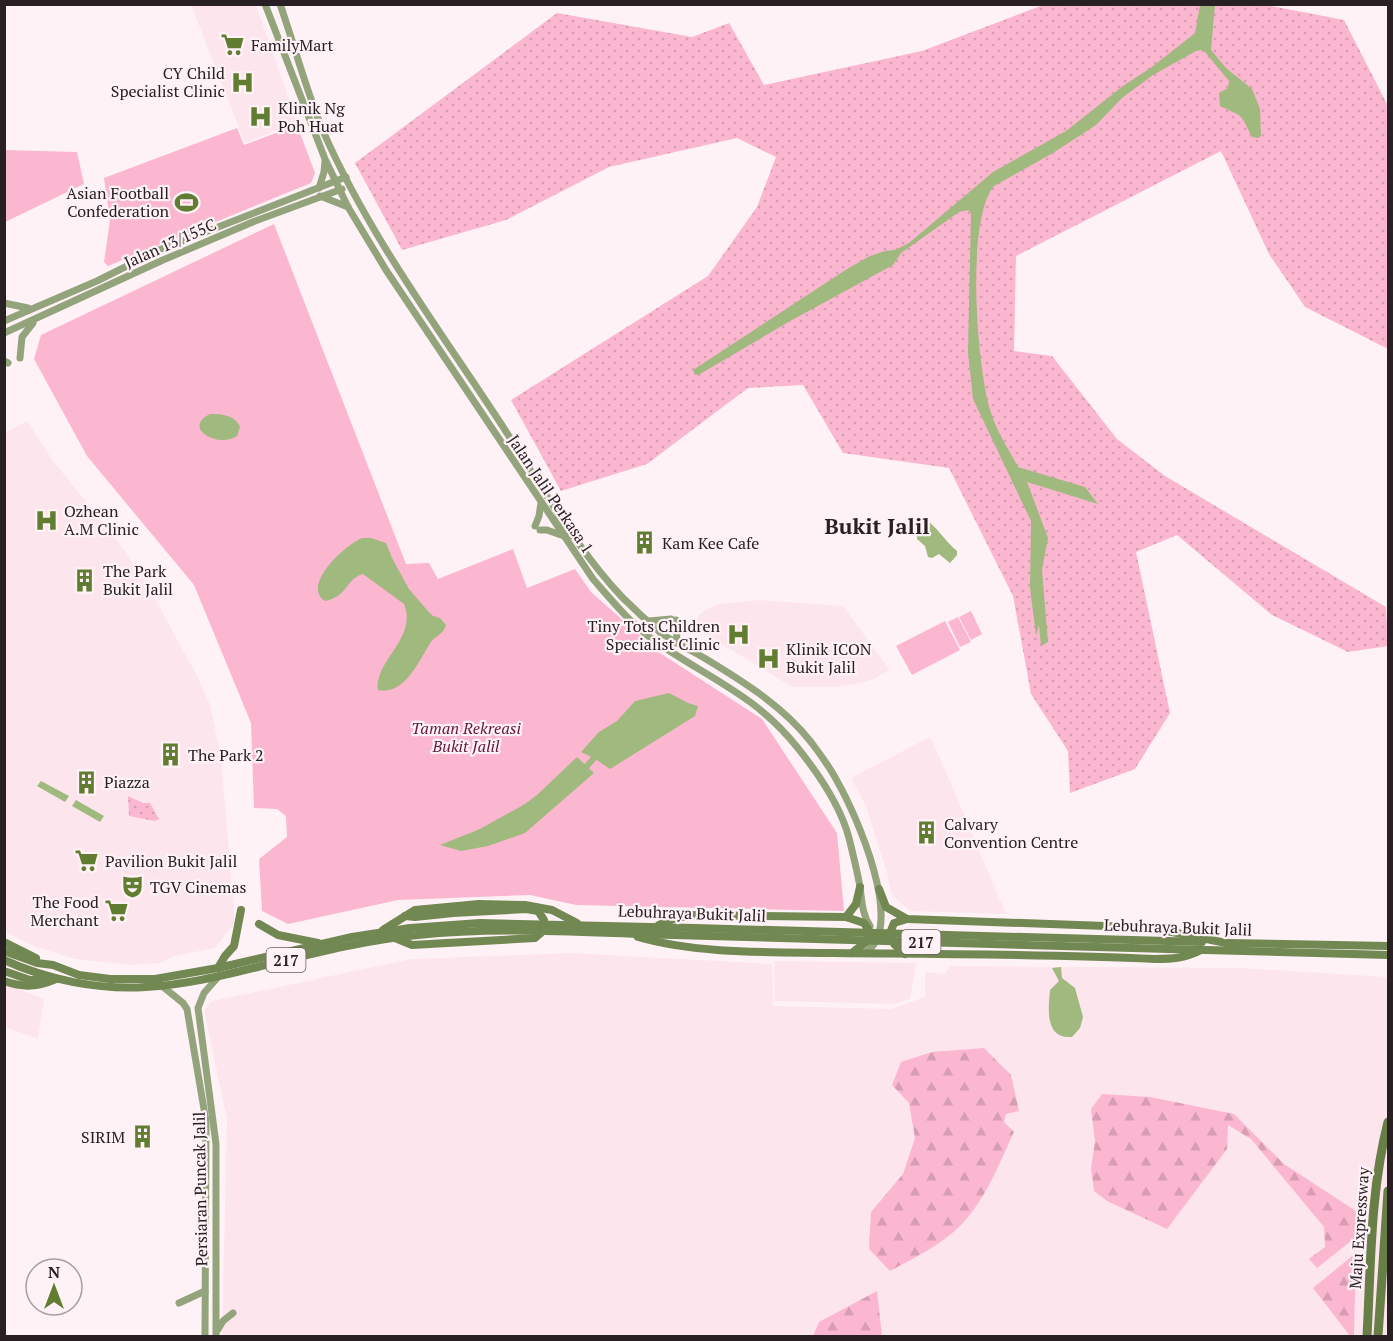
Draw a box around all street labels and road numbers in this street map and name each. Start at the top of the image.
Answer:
street label: Jalan 13/155C [121,213,219,273]
street label: Jalan Jalil Perkasa 1 [503,430,599,558]
street label: Lebuhraya Bukit Jalil [618,899,767,927]
street label: Lebuhraya Bukit Jalil [1104,913,1253,941]
road number: 217 [902,930,940,954]
road number: 217 [266,948,306,972]
street label: Persiaran Puncak Jalil [188,1111,212,1266]
street label: Maju Expressway [1344,1165,1374,1290]

